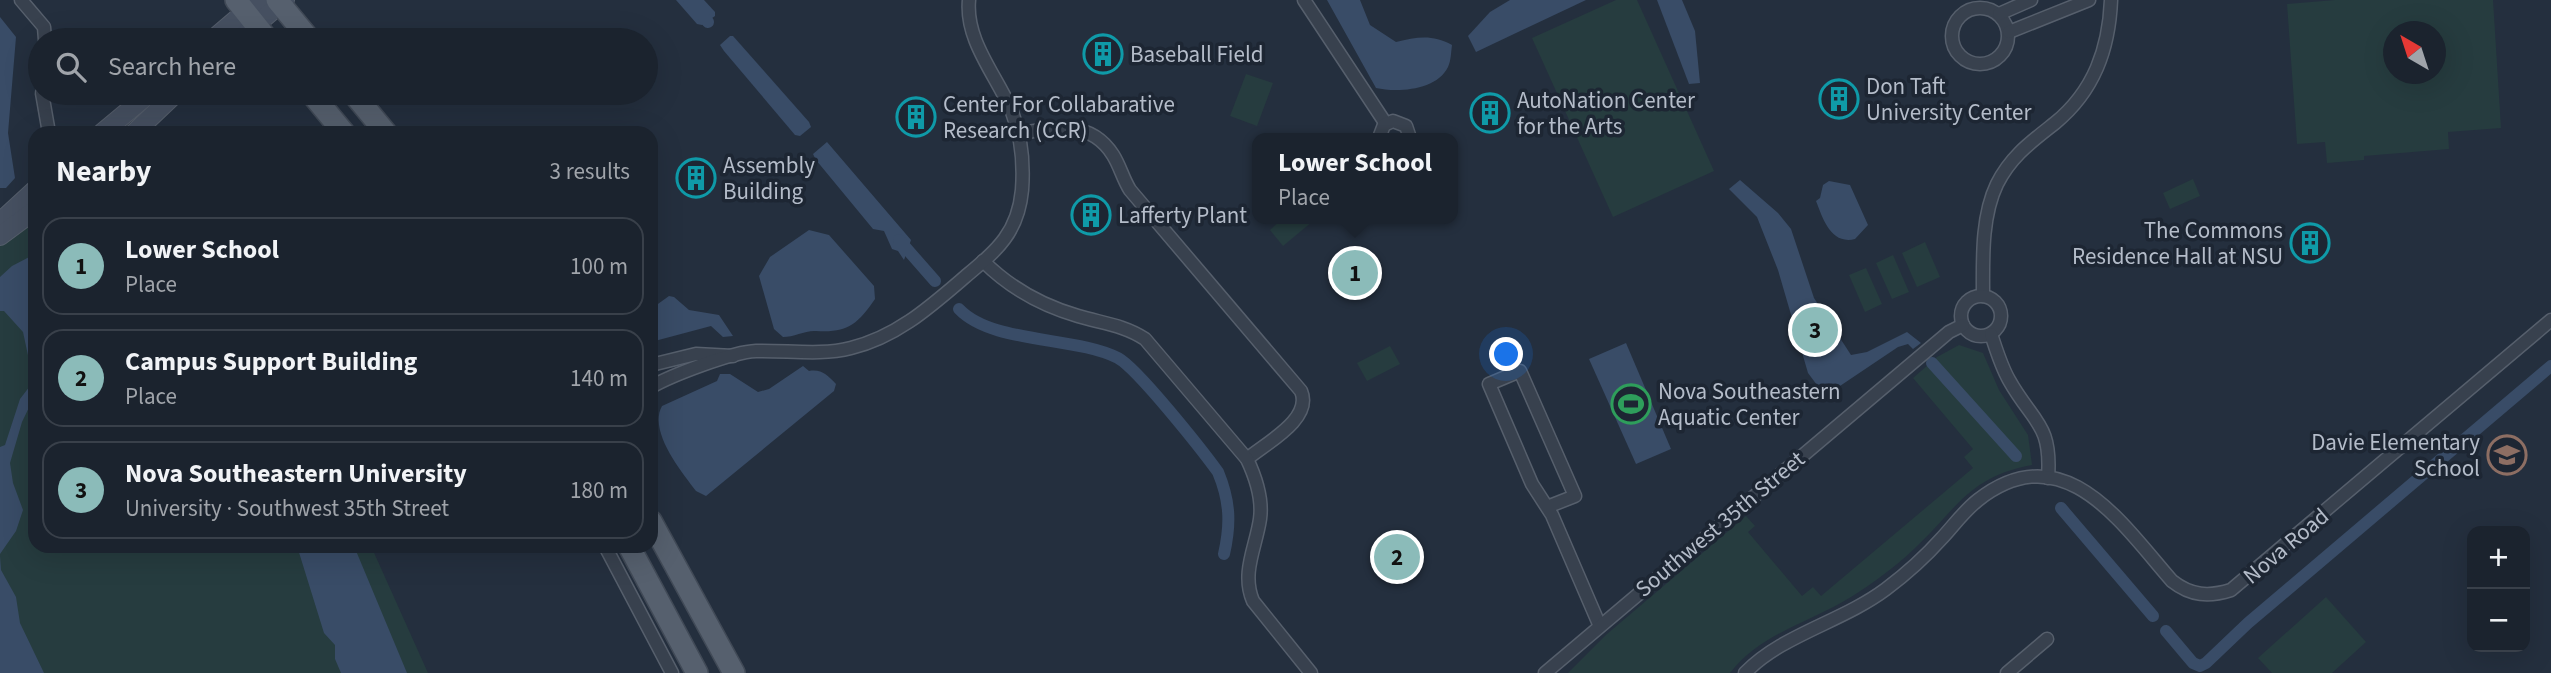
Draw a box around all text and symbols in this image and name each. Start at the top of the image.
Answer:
north arrow [2383,21,2446,84]
search box [28,28,658,105]
building icon: Baseball Field [1082,33,1124,75]
place label: Baseball Field [1130,38,1264,71]
icon: search [52,48,90,86]
text: Search here [108,48,236,85]
place label: Don Taft University Center [1866,70,2032,129]
building icon: Don Taft University Center [1818,78,1860,120]
place label: AutoNation Center for the Arts [1517,84,1696,143]
place label: Center For Collabarative Research (CCR) [943,88,1175,147]
building icon: AutoNation Center for the Arts [1469,92,1511,134]
building icon: Center For Collabarative Research (CCR) [895,96,937,138]
popup [1252,133,1458,224]
text: Lower School [1278,144,1432,181]
place label: Assembly Building [723,149,815,208]
text: Nearby [56,150,151,193]
text: 3 results [550,155,630,188]
building icon: Assembly Building [675,157,717,199]
text: Place [1278,181,1330,214]
building icon: Lafferty Plant [1070,194,1112,236]
place label: Lafferty Plant [1118,199,1247,232]
place label: The Commons Residence Hall at NSU [2072,214,2283,273]
building icon: The Commons Residence Hall at NSU [2289,222,2331,264]
text: Lower School [125,231,279,268]
pin: 1 [1332,247,1378,299]
text: 1 [75,250,87,283]
text: 100 m [570,250,628,283]
text: Place [125,268,177,301]
pin: 3 [1792,304,1838,356]
your location [1489,337,1523,371]
text: Campus Support Building [125,343,417,380]
text: 2 [75,362,87,395]
text: 140 m [570,362,628,395]
place label: Nova Southeastern Aquatic Center [1658,375,1841,434]
text: Place [125,380,177,413]
sports icon: Nova Southeastern Aquatic Center [1610,383,1652,425]
place label: Davie Elementary School [2311,426,2480,485]
school or university icon: Davie Elementary School [2486,434,2528,476]
street label: Southwest 35th Street [1628,443,1812,605]
text: Nova Southeastern University [125,455,467,492]
text: 3 [75,474,87,507]
text: 180 m [570,474,628,507]
text: University · Southwest 35th Street [125,492,449,525]
street label: Nova Road [2236,500,2336,592]
map controls [2467,526,2530,652]
button: + [2467,526,2530,589]
pin: 2 [1374,531,1420,583]
button: − [2467,589,2530,652]

